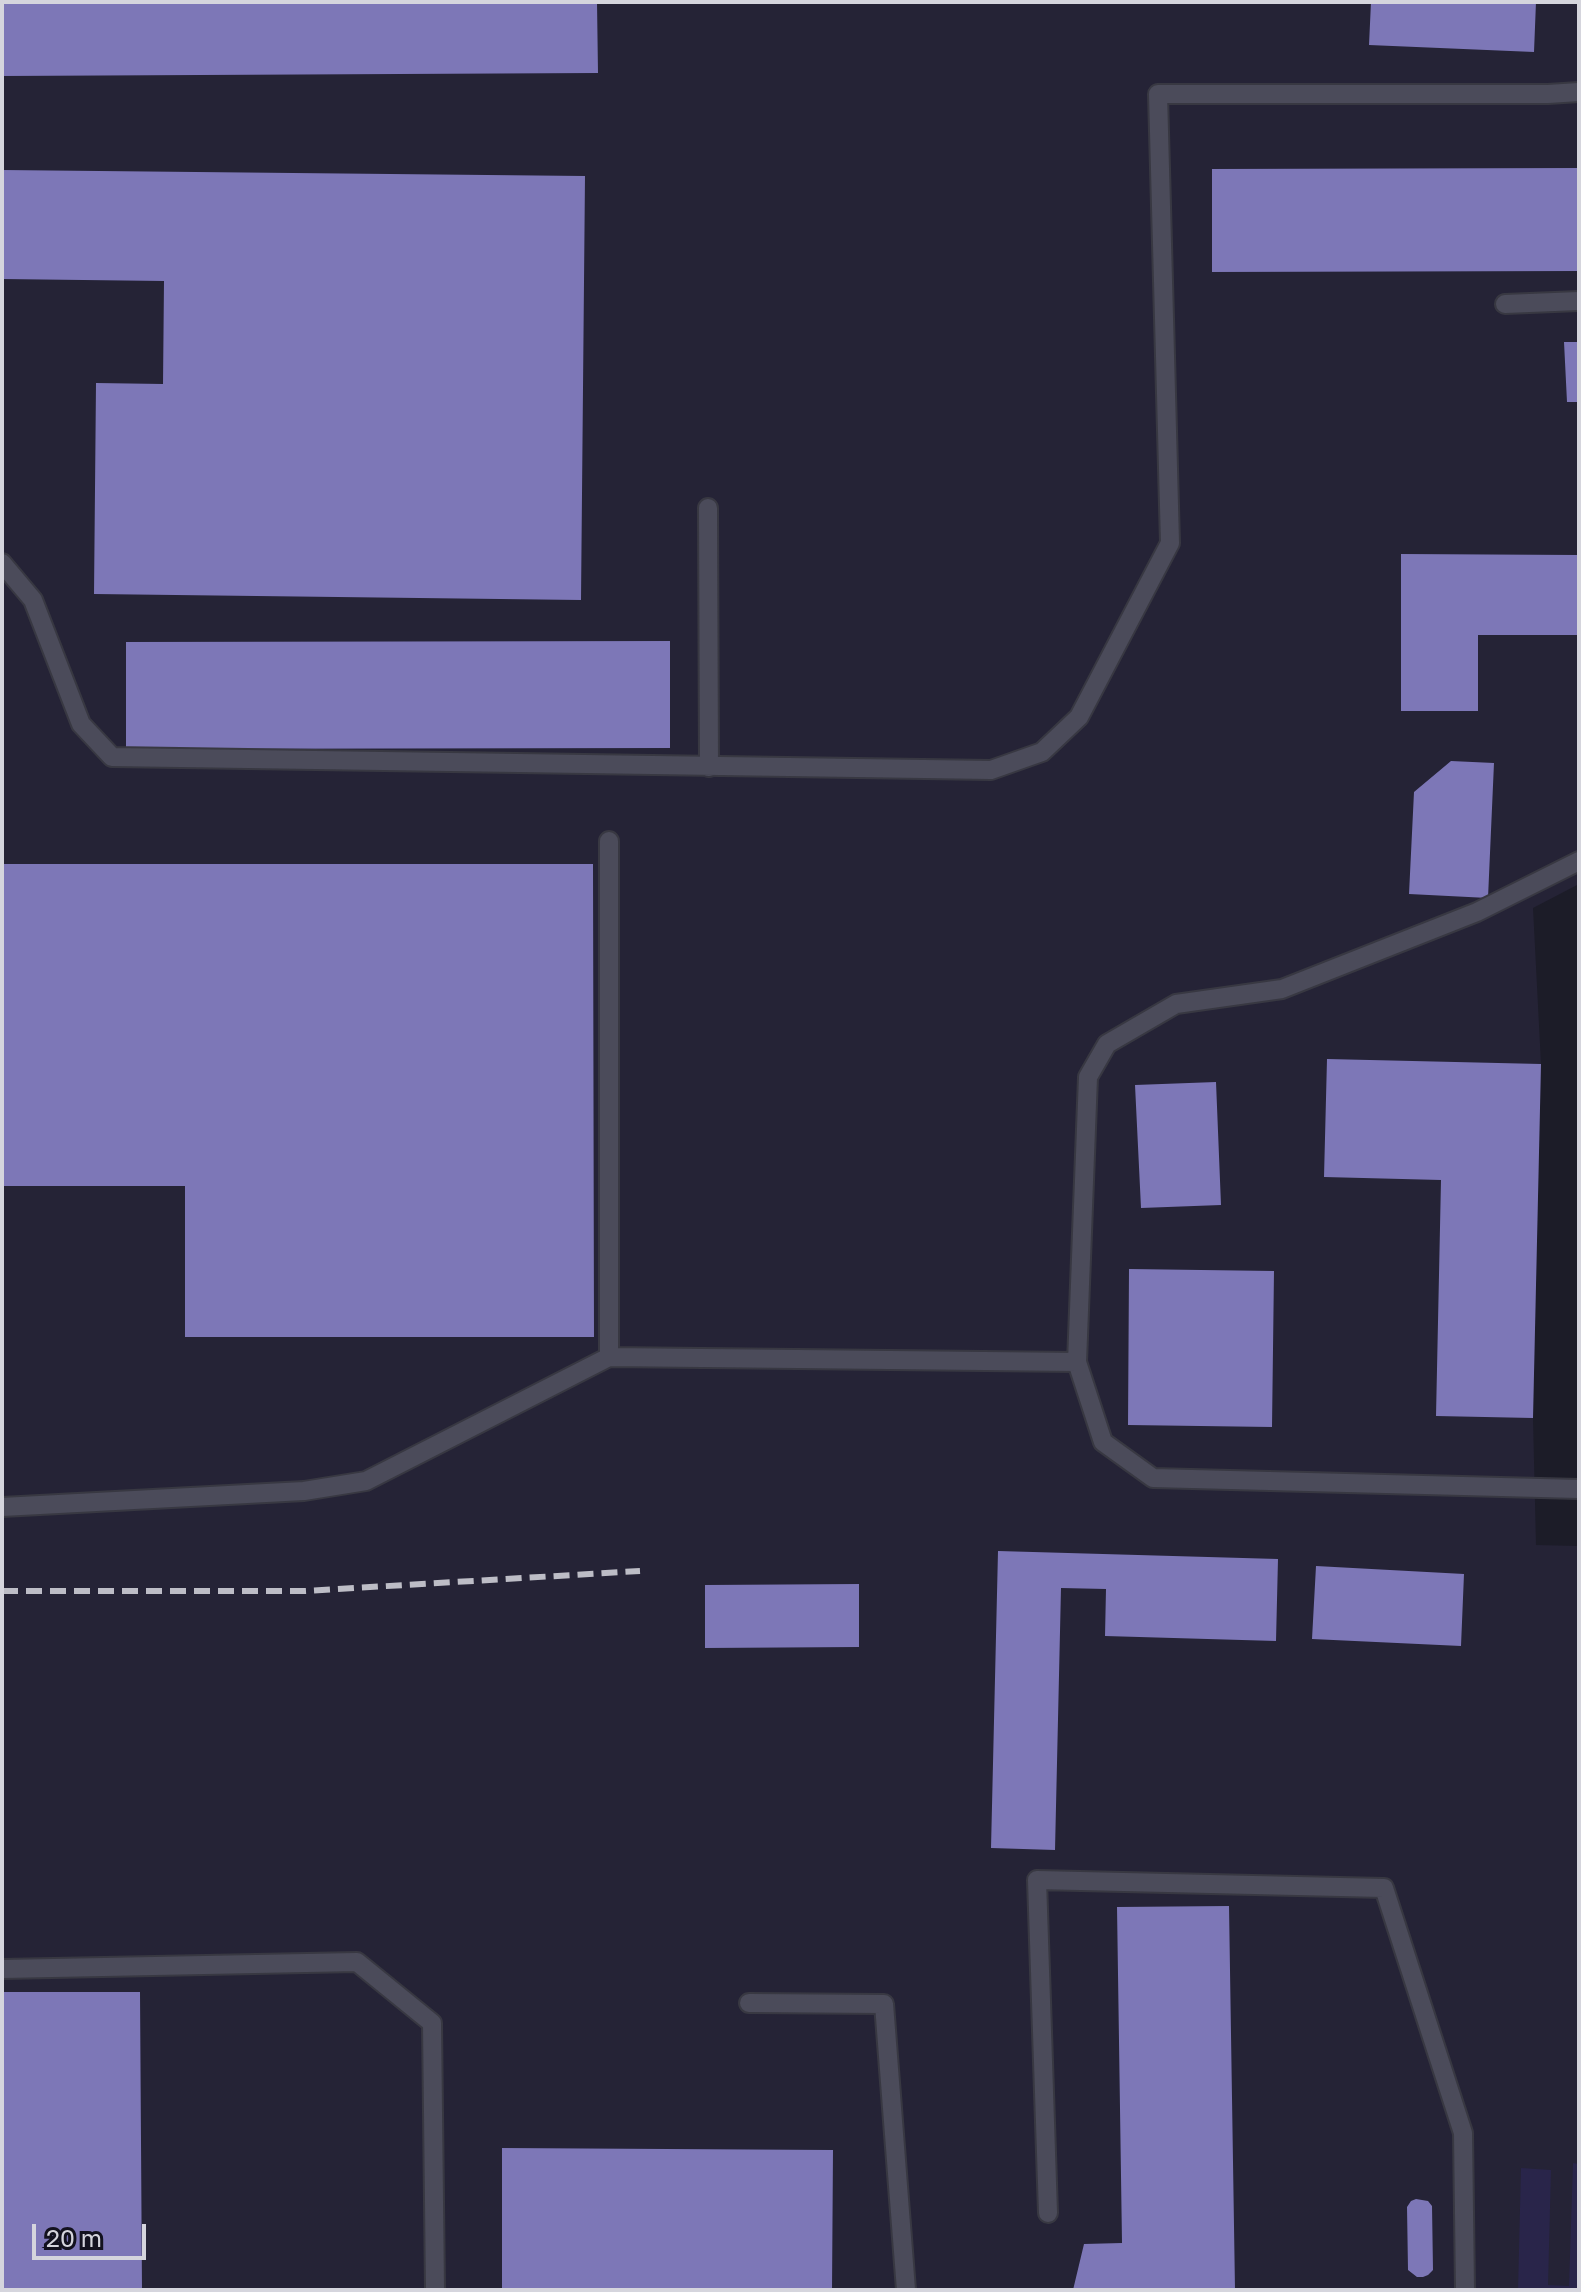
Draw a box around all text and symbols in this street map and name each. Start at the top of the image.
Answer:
scale bar [36,2208,150,2258]
text: 20 m [46,2223,102,2252]

